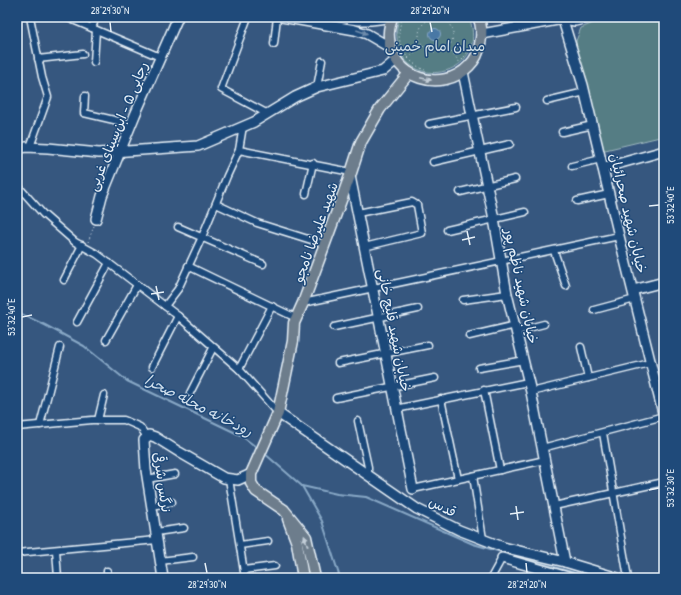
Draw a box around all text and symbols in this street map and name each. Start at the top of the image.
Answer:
text: 28°29'30"N [91,4,129,17]
text: 28°29'20"N [411,4,449,17]
one-way arrow [356,30,368,36]
park label: میدان امام خمینی [385,36,485,57]
street label: رجایی ۵ - ابن‌سینای غربی [82,59,152,193]
one-way arrow [419,77,432,83]
street label: خیابان شهید صحرائیان [606,151,652,275]
street label: شهید علیرضا نامجو [288,179,342,286]
text: 53°32'40"E [664,186,677,224]
street label: خیابان شهید ناظم پور [498,225,544,346]
street label: خیابان شهید قلیچ خانی [373,267,416,393]
text: 53°32'40"E [5,298,18,336]
water label: رودخانه محله صحرا [141,369,257,441]
street label: نرگس شرقی [149,451,177,513]
text: 53°32'30"E [664,468,677,507]
street label: قدس [426,491,460,521]
one-way arrow [303,534,309,546]
text: 28°29'30"N [188,578,226,591]
text: 28°29'20"N [508,578,546,591]

